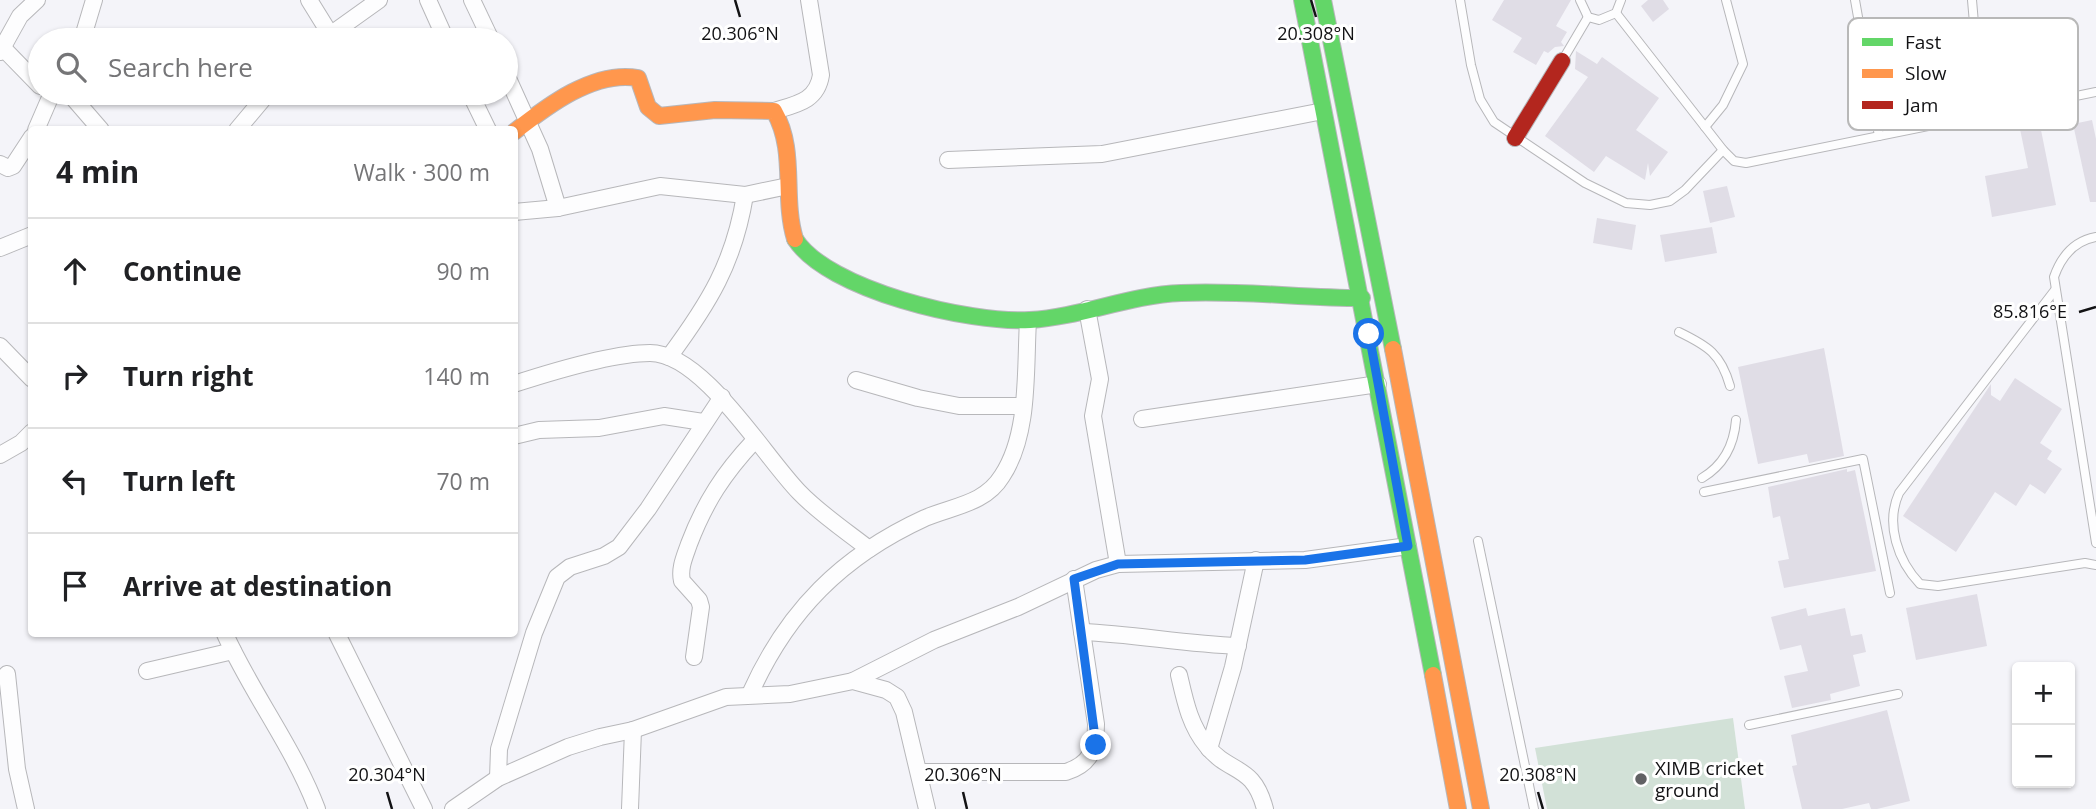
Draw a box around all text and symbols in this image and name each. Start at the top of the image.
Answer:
legend [1848,18,2078,130]
text: 20.306°N [701,21,779,45]
text: 20.308°N [1277,21,1355,45]
search box [28,28,518,105]
text: Fast [1905,29,1941,55]
icon: search [52,48,90,86]
text: Search here [108,49,253,85]
text: Slow [1905,60,1947,86]
text: Jam [1903,92,1938,118]
text: 4 min [56,151,139,192]
text: Walk · 300 m [353,156,490,188]
icon: ahead [56,252,94,290]
text: Continue [123,253,242,289]
text: 90 m [436,255,490,287]
text: 85.816°E [1993,299,2067,323]
route start [1353,318,1384,349]
icon: right [56,357,94,395]
text: Turn right [123,358,254,394]
text: 140 m [423,360,490,392]
icon: left [56,462,94,500]
text: Turn left [123,463,235,499]
text: 70 m [436,465,490,497]
icon: arrive [56,567,94,605]
text: Arrive at destination [123,568,392,604]
map controls [2012,662,2075,788]
button: + [2012,662,2075,725]
button: − [2012,725,2075,788]
route end [1080,729,1111,760]
place label: XIMB cricket ground [1655,755,1764,803]
text: 20.304°N [348,762,426,786]
text: 20.306°N [924,762,1002,786]
text: 20.308°N [1499,762,1577,786]
marker: XIMB cricket ground [1633,771,1649,787]

